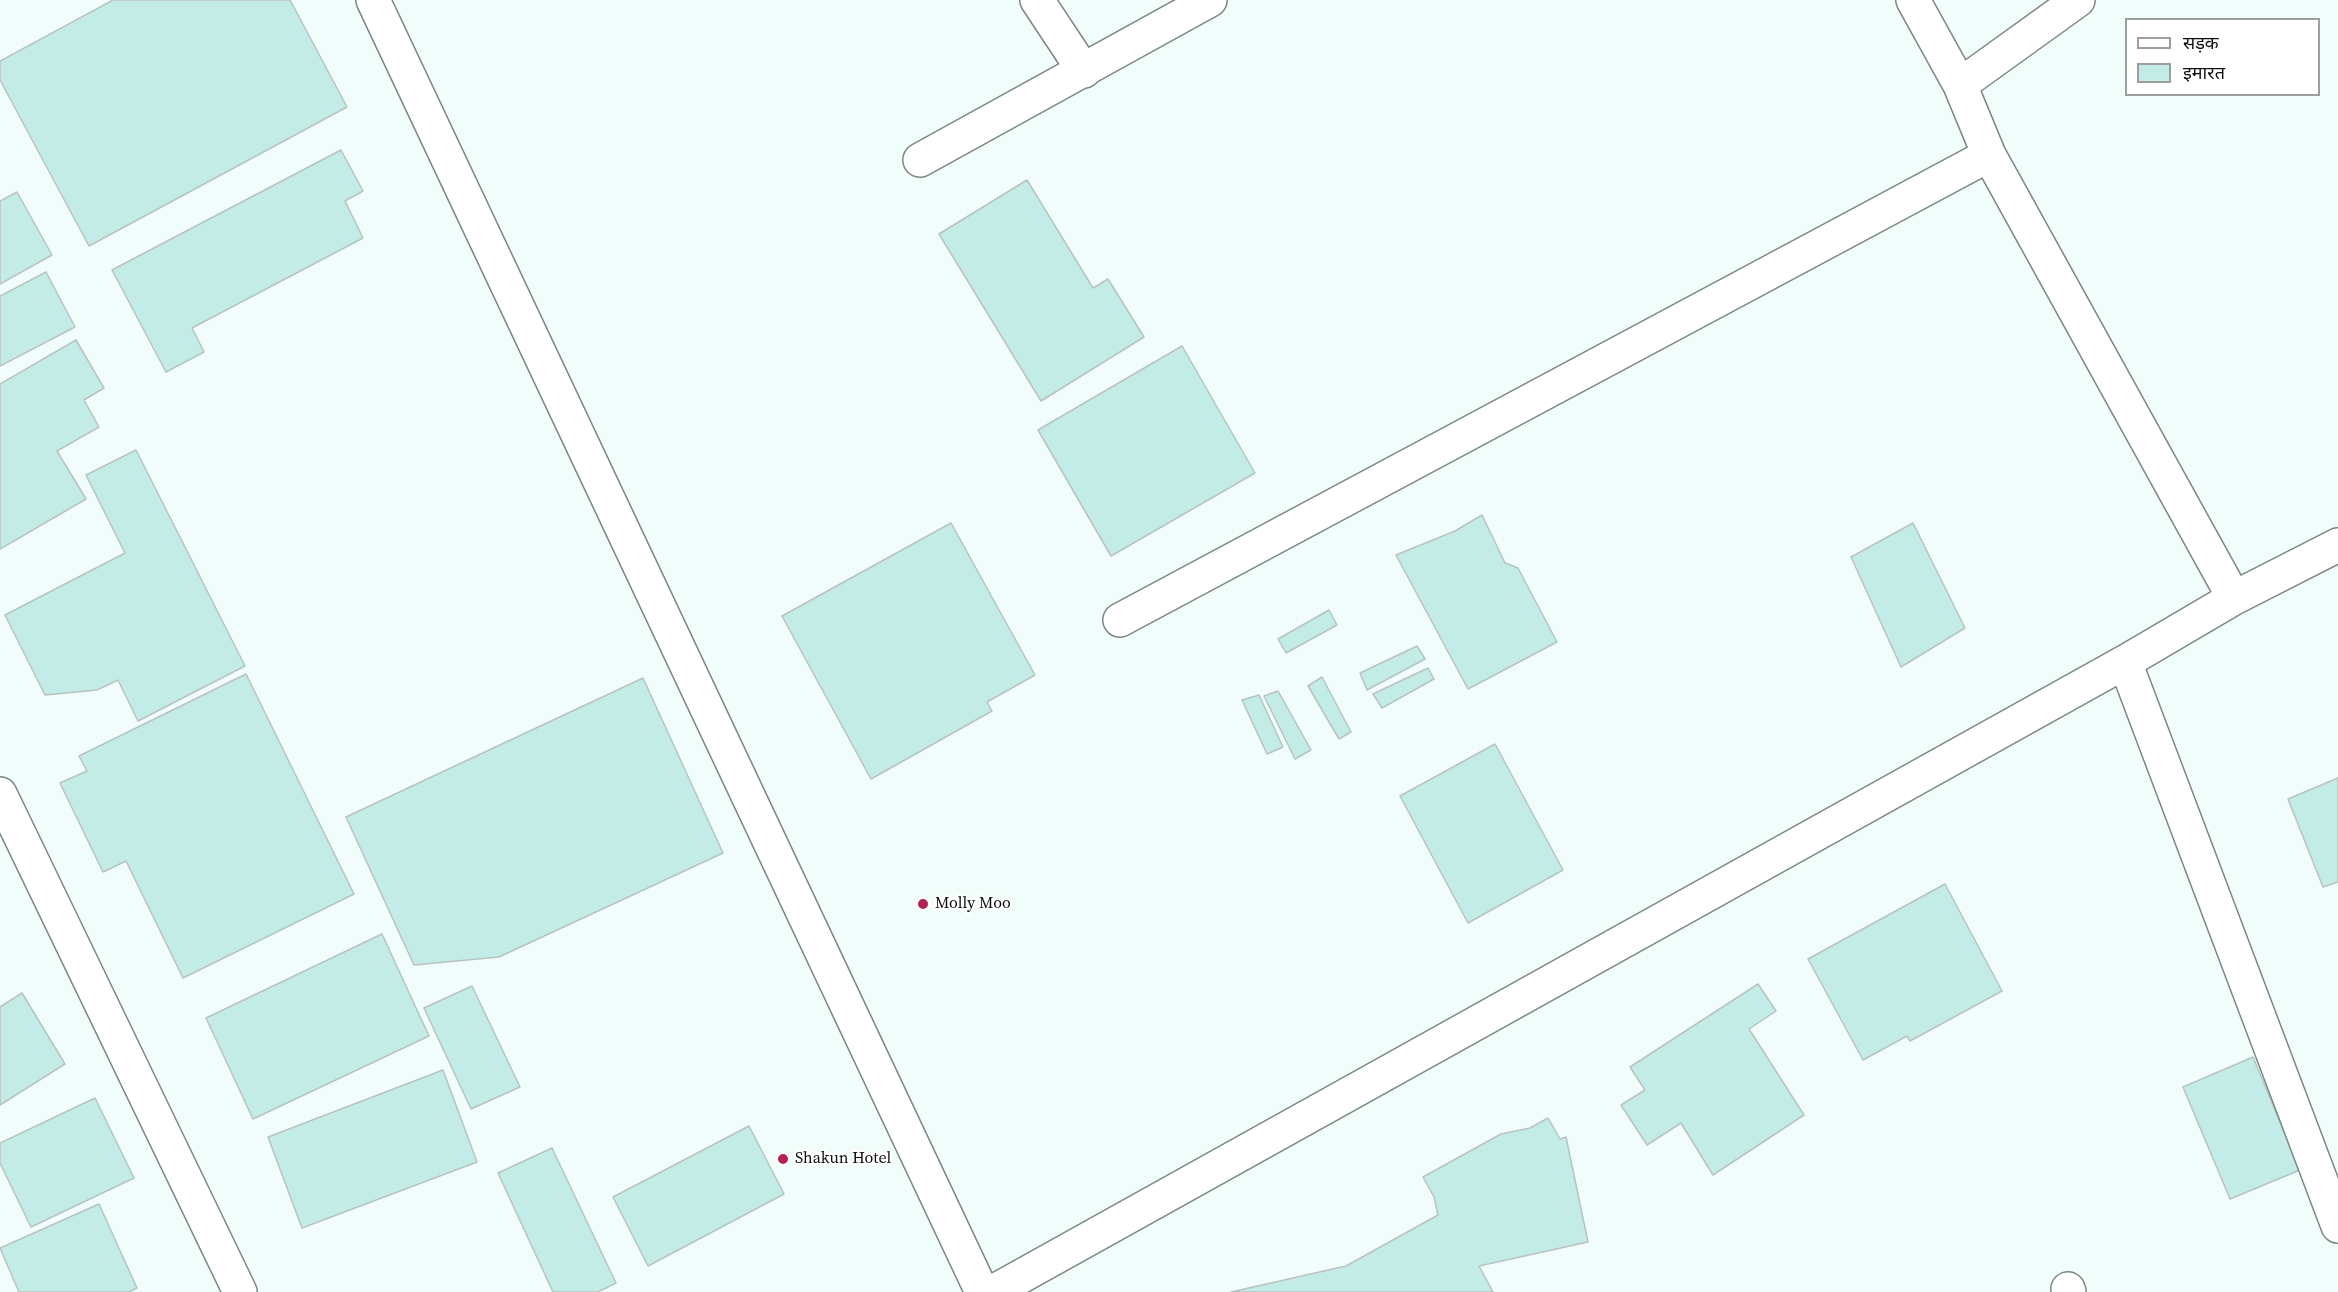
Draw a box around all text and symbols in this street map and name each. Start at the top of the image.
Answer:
legend [2125,18,2320,96]
text: सड़क [2183,30,2219,55]
text: इमारत [2183,60,2225,85]
place label: Molly Moo [935,894,1011,914]
marker: Molly Moo [916,897,930,911]
place label: Shakun Hotel [795,1149,891,1169]
marker: Shakun Hotel [776,1152,790,1166]

